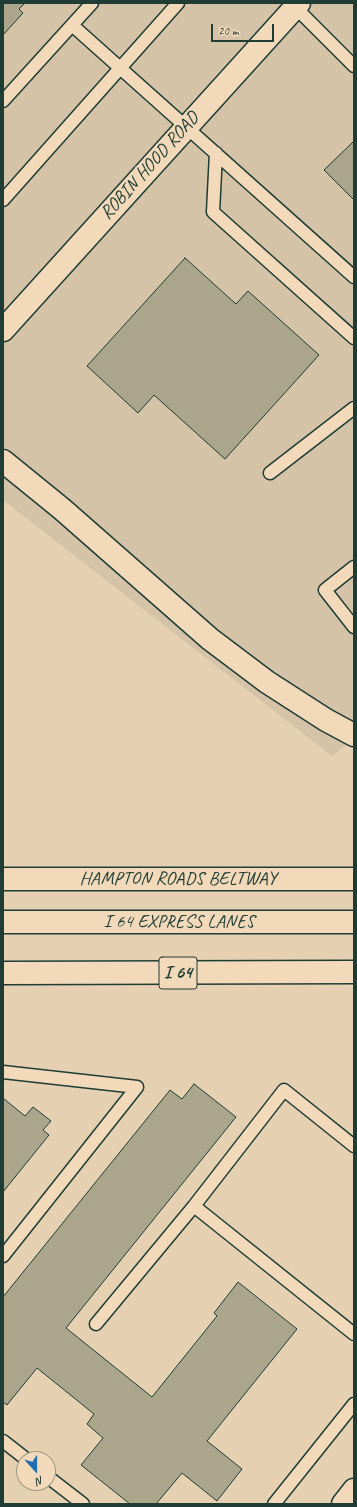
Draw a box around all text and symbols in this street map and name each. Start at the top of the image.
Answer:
scale bar [213,16,276,42]
text: 20 m [218,23,238,39]
street label: ROBIN HOOD ROAD [96,107,204,225]
street label: HAMPTON ROADS BELTWAY [79,868,277,890]
street label: I 64 EXPRESS LANES [104,911,254,933]
road number: I 64 [159,957,197,989]
north arrow [16,1451,56,1491]
text: N [34,1474,46,1489]

